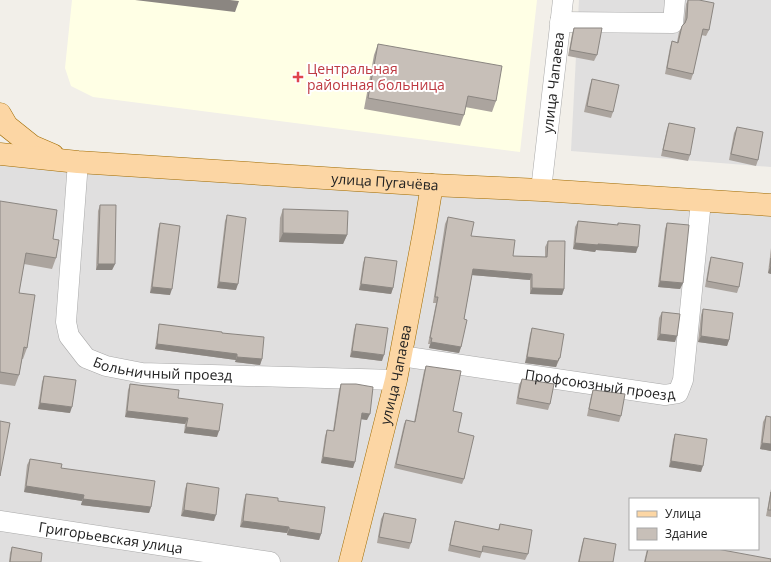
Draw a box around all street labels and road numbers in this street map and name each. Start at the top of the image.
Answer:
street label: улица Чапаева [538,31,568,134]
street label: улица Пугачёва [331,168,439,194]
street label: улица Чапаева [375,323,415,426]
street label: Больничный проезд [90,352,233,384]
street label: Профсоюзный проезд [524,364,676,404]
street label: Григорьевская улица [37,517,184,558]

